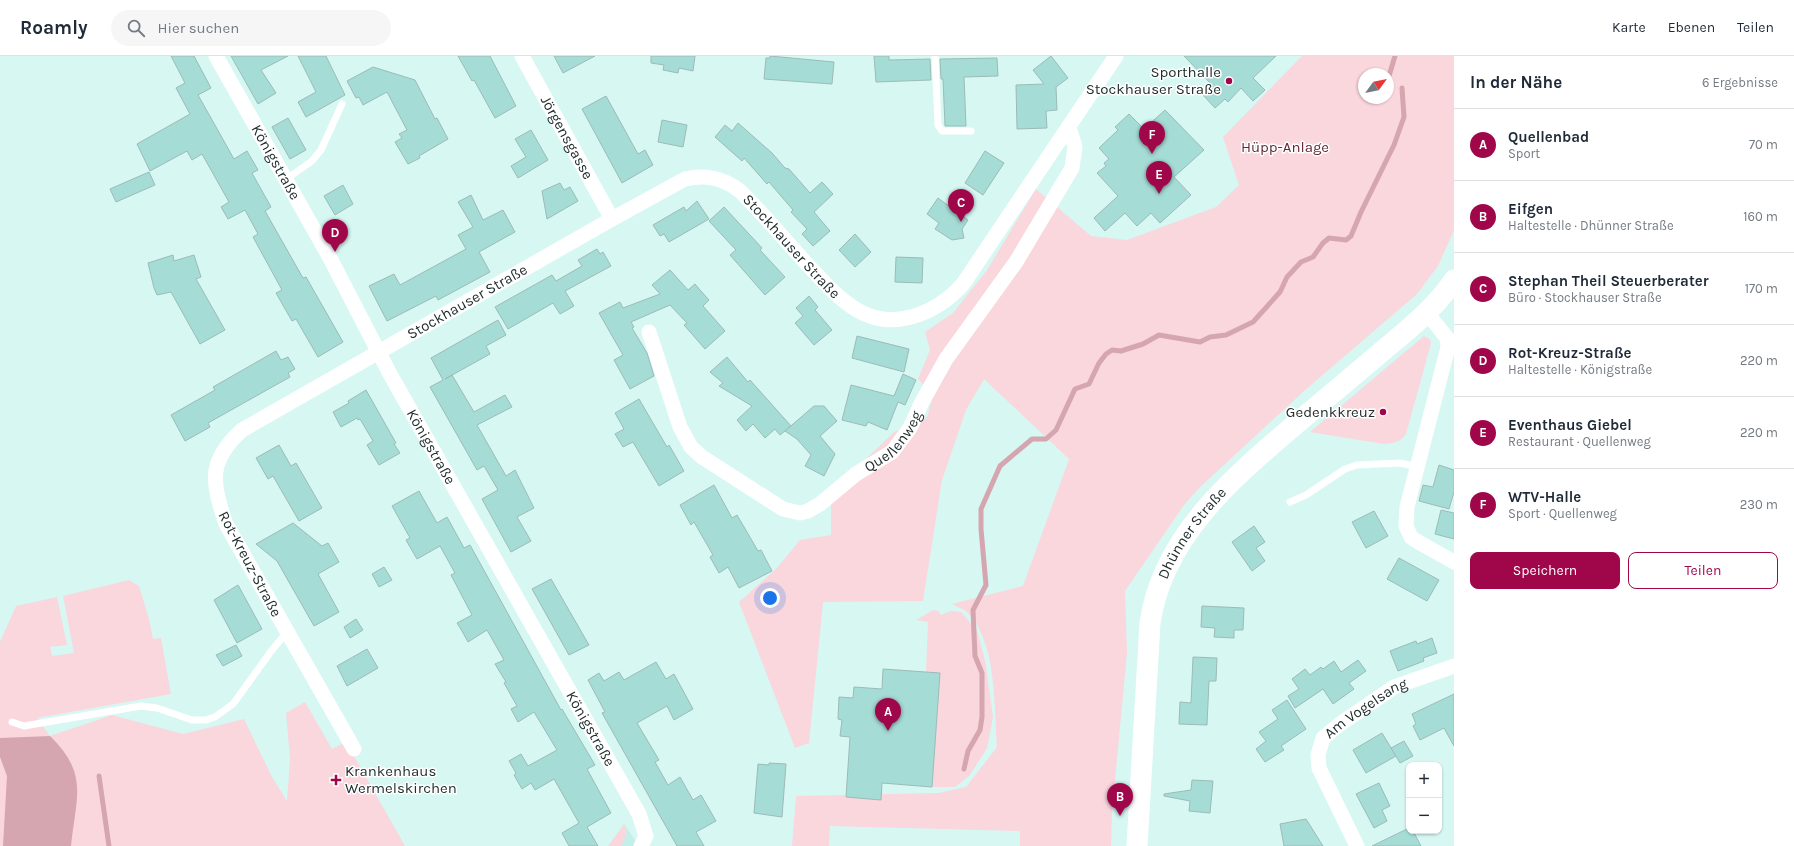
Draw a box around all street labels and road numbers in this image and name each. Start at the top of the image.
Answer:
street label: Jörgensgasse [537,92,597,182]
street label: Königstraße [248,121,304,203]
street label: Stockhauser Straße [739,190,844,302]
street label: Stockhauser Straße [404,260,530,343]
street label: Königstraße [403,406,459,487]
street label: Quellenweg [861,408,926,476]
street label: Dhünner Straße [1154,484,1230,582]
street label: Rot-Kreuz-Straße [215,508,285,620]
street label: Am Vogelsang [1321,674,1410,742]
street label: Königstraße [562,688,619,769]

